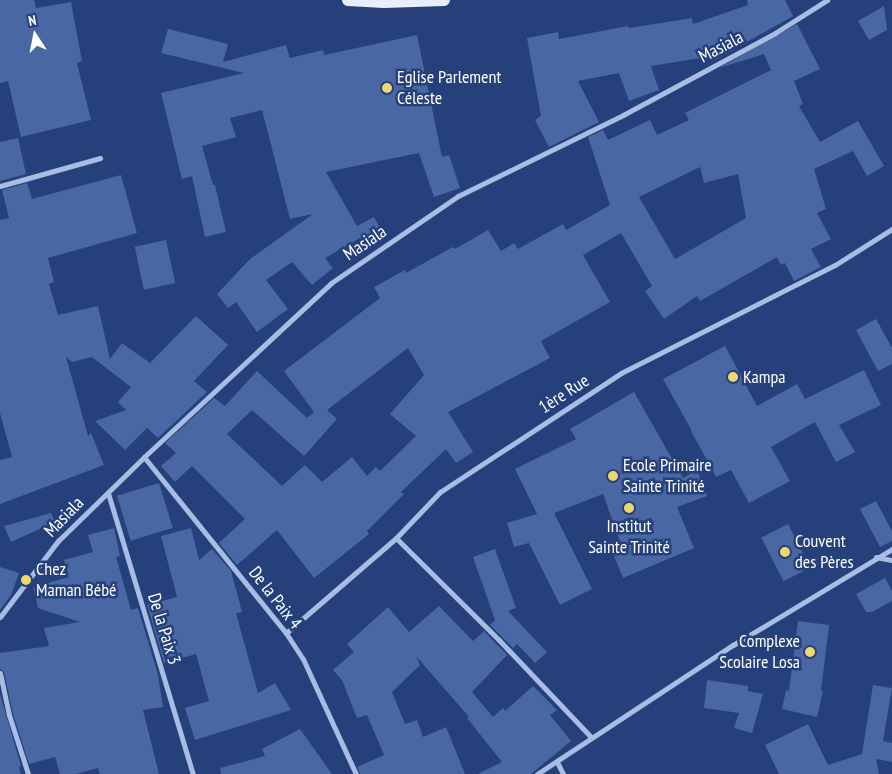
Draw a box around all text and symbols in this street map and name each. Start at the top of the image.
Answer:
north arrow [10,10,60,60]
text: N [27,11,38,30]
street label: Masiala [695,26,747,68]
place label: Eglise Parlement Céleste [397,67,501,110]
marker: Eglise Parlement Céleste [381,82,393,94]
street label: Masiala [339,221,391,265]
place label: Kampa [743,366,785,388]
street label: 1ère Rue [535,370,593,418]
marker: Kampa [727,371,739,383]
place label: Ecole Primaire Sainte Trinité [623,455,712,498]
marker: Ecole Primaire Sainte Trinité [607,470,619,482]
street label: Masiala [40,493,88,541]
marker: Institut Sainte Trinité [623,502,635,514]
place label: Institut Sainte Trinité [588,516,670,558]
place label: Couvent des Pères [795,531,854,574]
marker: Couvent des Pères [779,546,791,558]
place label: Chez Maman Bébé [36,559,116,602]
street label: De la Paix 4 [244,562,306,634]
marker: Chez Maman Bébé [20,574,32,586]
street label: De la Paix 3 [143,590,185,668]
place label: Complexe Scolaire Losa [719,631,800,674]
marker: Complexe Scolaire Losa [804,646,816,658]

